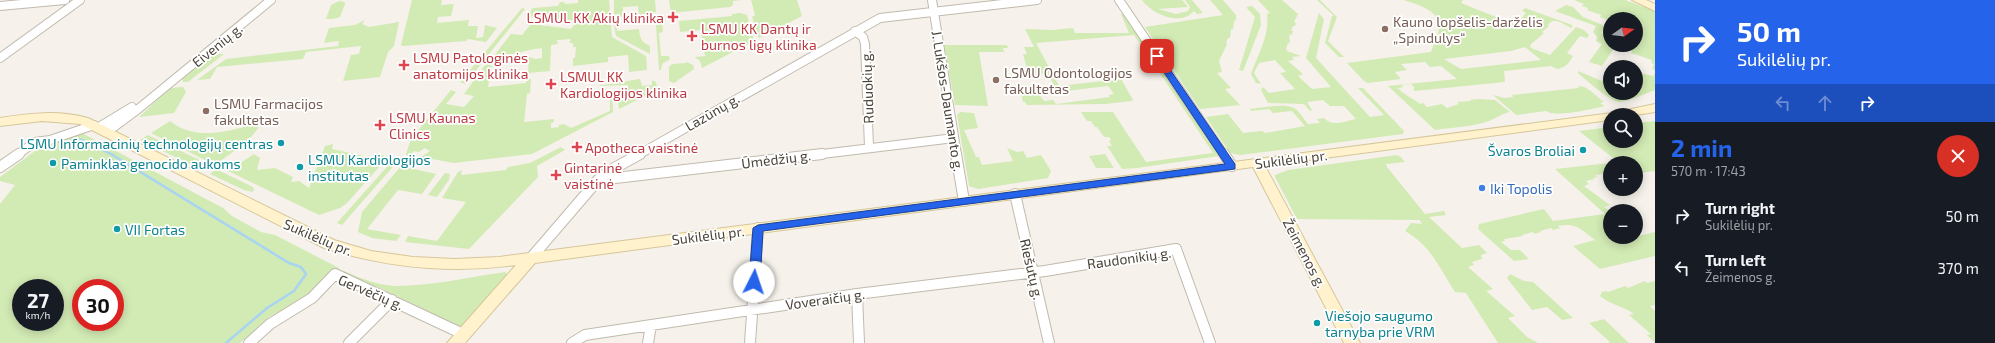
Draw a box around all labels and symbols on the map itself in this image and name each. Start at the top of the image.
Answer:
place label: LSMUL KK Akių klinika [527,9,664,26]
marker: LSMUL KK Akių klinika [667,11,679,23]
north arrow [1603,12,1643,52]
place label: Kauno lopšelis-darželis „Spindulys“ [1393,13,1543,46]
street label: Eivenių g. [188,20,246,70]
place label: LSMU KK Dantų ir burnos ligų klinika [701,20,817,53]
marker: Kauno lopšelis-darželis „Spindulys“ [1380,24,1390,34]
street label: J. Lukšos-Daumanto g. [928,29,968,173]
marker: LSMU KK Dantų ir burnos ligų klinika [686,30,698,42]
pin [1140,39,1174,73]
place label: LSMU Patologinės anatomijos klinika [413,49,528,82]
street label: Ruduokių g. [857,50,877,124]
marker: LSMU Patologinės anatomijos klinika [398,59,410,71]
place label: LSMU Odontologijos fakultetas [1004,64,1132,97]
place label: LSMUL KK Kardiologijos klinika [560,68,687,101]
marker: LSMU Odontologijos fakultetas [991,75,1001,85]
marker: LSMUL KK Kardiologijos klinika [545,78,557,90]
street label: Lazūnų g. [682,90,742,134]
place label: LSMU Farmacijos fakultetas [214,95,323,128]
marker: LSMU Farmacijos fakultetas [201,106,211,116]
place label: LSMU Kaunas Clinics [389,109,476,142]
marker: LSMU Kaunas Clinics [374,119,386,131]
place label: LSMU Informacinių technologijų centras [20,135,273,152]
marker: LSMU Informacinių technologijų centras [276,138,286,148]
place label: Apotheca vaistinė [585,139,698,156]
marker: Apotheca vaistinė [572,142,582,152]
place label: Švaros Broliai [1488,142,1575,159]
marker: Švaros Broliai [1578,145,1588,155]
street label: Ūmėdžių g. [740,146,812,172]
street label: Sukilėlių pr. [1254,146,1328,172]
place label: LSMU Kardiologijos institutas [308,151,431,184]
place label: Paminklas genocido aukoms [61,155,241,172]
marker: Paminklas genocido aukoms [48,158,58,168]
place label: Gintarinė vaistinė [564,159,622,192]
marker: LSMU Kardiologijos institutas [295,162,305,172]
marker: Gintarinė vaistinė [551,170,561,180]
place label: Iki Topolis [1490,180,1552,197]
marker: Iki Topolis [1477,183,1487,193]
street label: Sukilėlių pr. [281,215,355,259]
street label: Žeimenos g. [1280,215,1330,291]
place label: VII Fortas [125,221,185,238]
street label: Sukilėlių pr. [671,222,745,248]
marker: VII Fortas [112,224,122,234]
street label: Riešutų g. [1017,237,1047,301]
street label: Raudonikių g. [1086,244,1172,272]
position arrow [733,261,775,303]
street label: Gervėčių g. [336,271,406,313]
speed limit sign: 30 [72,279,124,331]
street label: Voveraičių g. [784,285,866,313]
place label: Viešojo saugumo tarnyba prie VRM [1325,307,1435,340]
marker: Viešojo saugumo tarnyba prie VRM [1312,318,1322,328]

